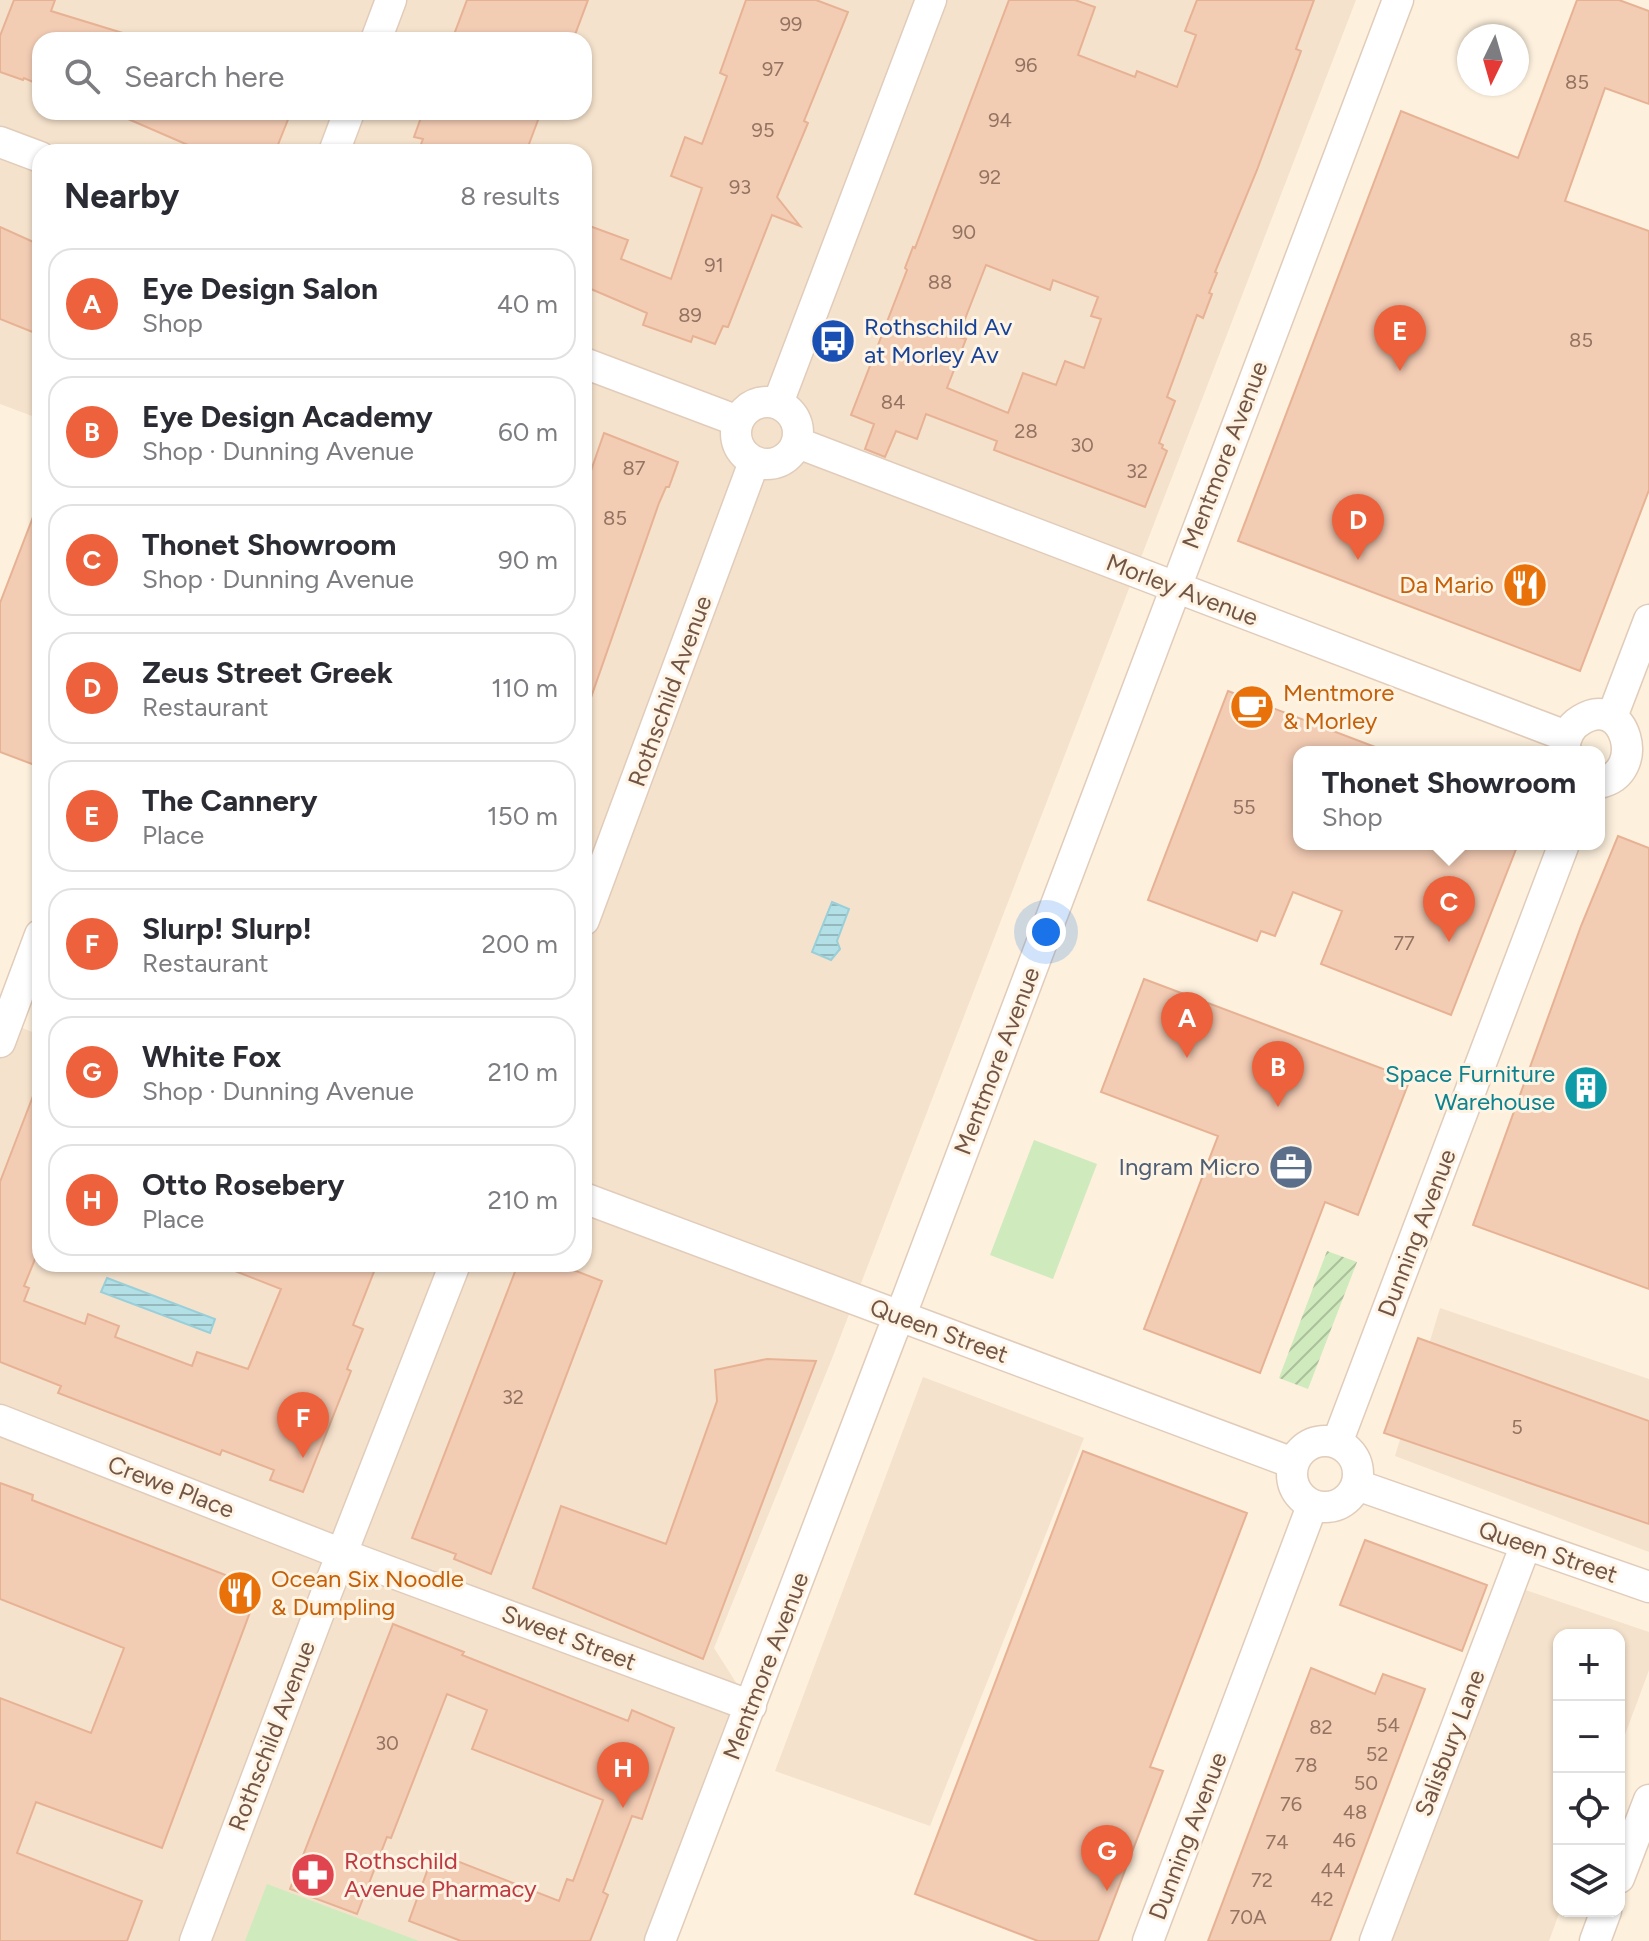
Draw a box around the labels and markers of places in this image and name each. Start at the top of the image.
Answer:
pin: E [1374,305,1426,371]
place label: Rothschild Av at Morley Av [864,312,1013,369]
bus stop icon: Rothschild Av at Morley Av [809,317,857,365]
pin: D [1332,494,1384,560]
restaurant icon: Da Mario [1501,561,1549,609]
place label: Da Mario [1399,570,1494,599]
place label: Mentmore & Morley [1283,678,1394,735]
cafe icon: Mentmore & Morley [1228,683,1276,731]
pin: C [1423,876,1475,942]
pin: A [1161,992,1213,1058]
pin: B [1252,1041,1304,1107]
place label: Space Furniture Warehouse [1385,1059,1555,1116]
building icon: Space Furniture Warehouse [1562,1064,1610,1112]
office icon: Ingram Micro [1267,1143,1315,1191]
place label: Ingram Micro [1118,1152,1260,1181]
pin: F [277,1392,329,1458]
place label: Ocean Six Noodle & Dumpling [271,1564,464,1621]
restaurant icon: Ocean Six Noodle & Dumpling [216,1569,264,1617]
pin: H [597,1742,649,1808]
pin: G [1081,1825,1133,1891]
place label: Rothschild Avenue Pharmacy [344,1846,537,1903]
pharmacy icon: Rothschild Avenue Pharmacy [289,1851,337,1899]

